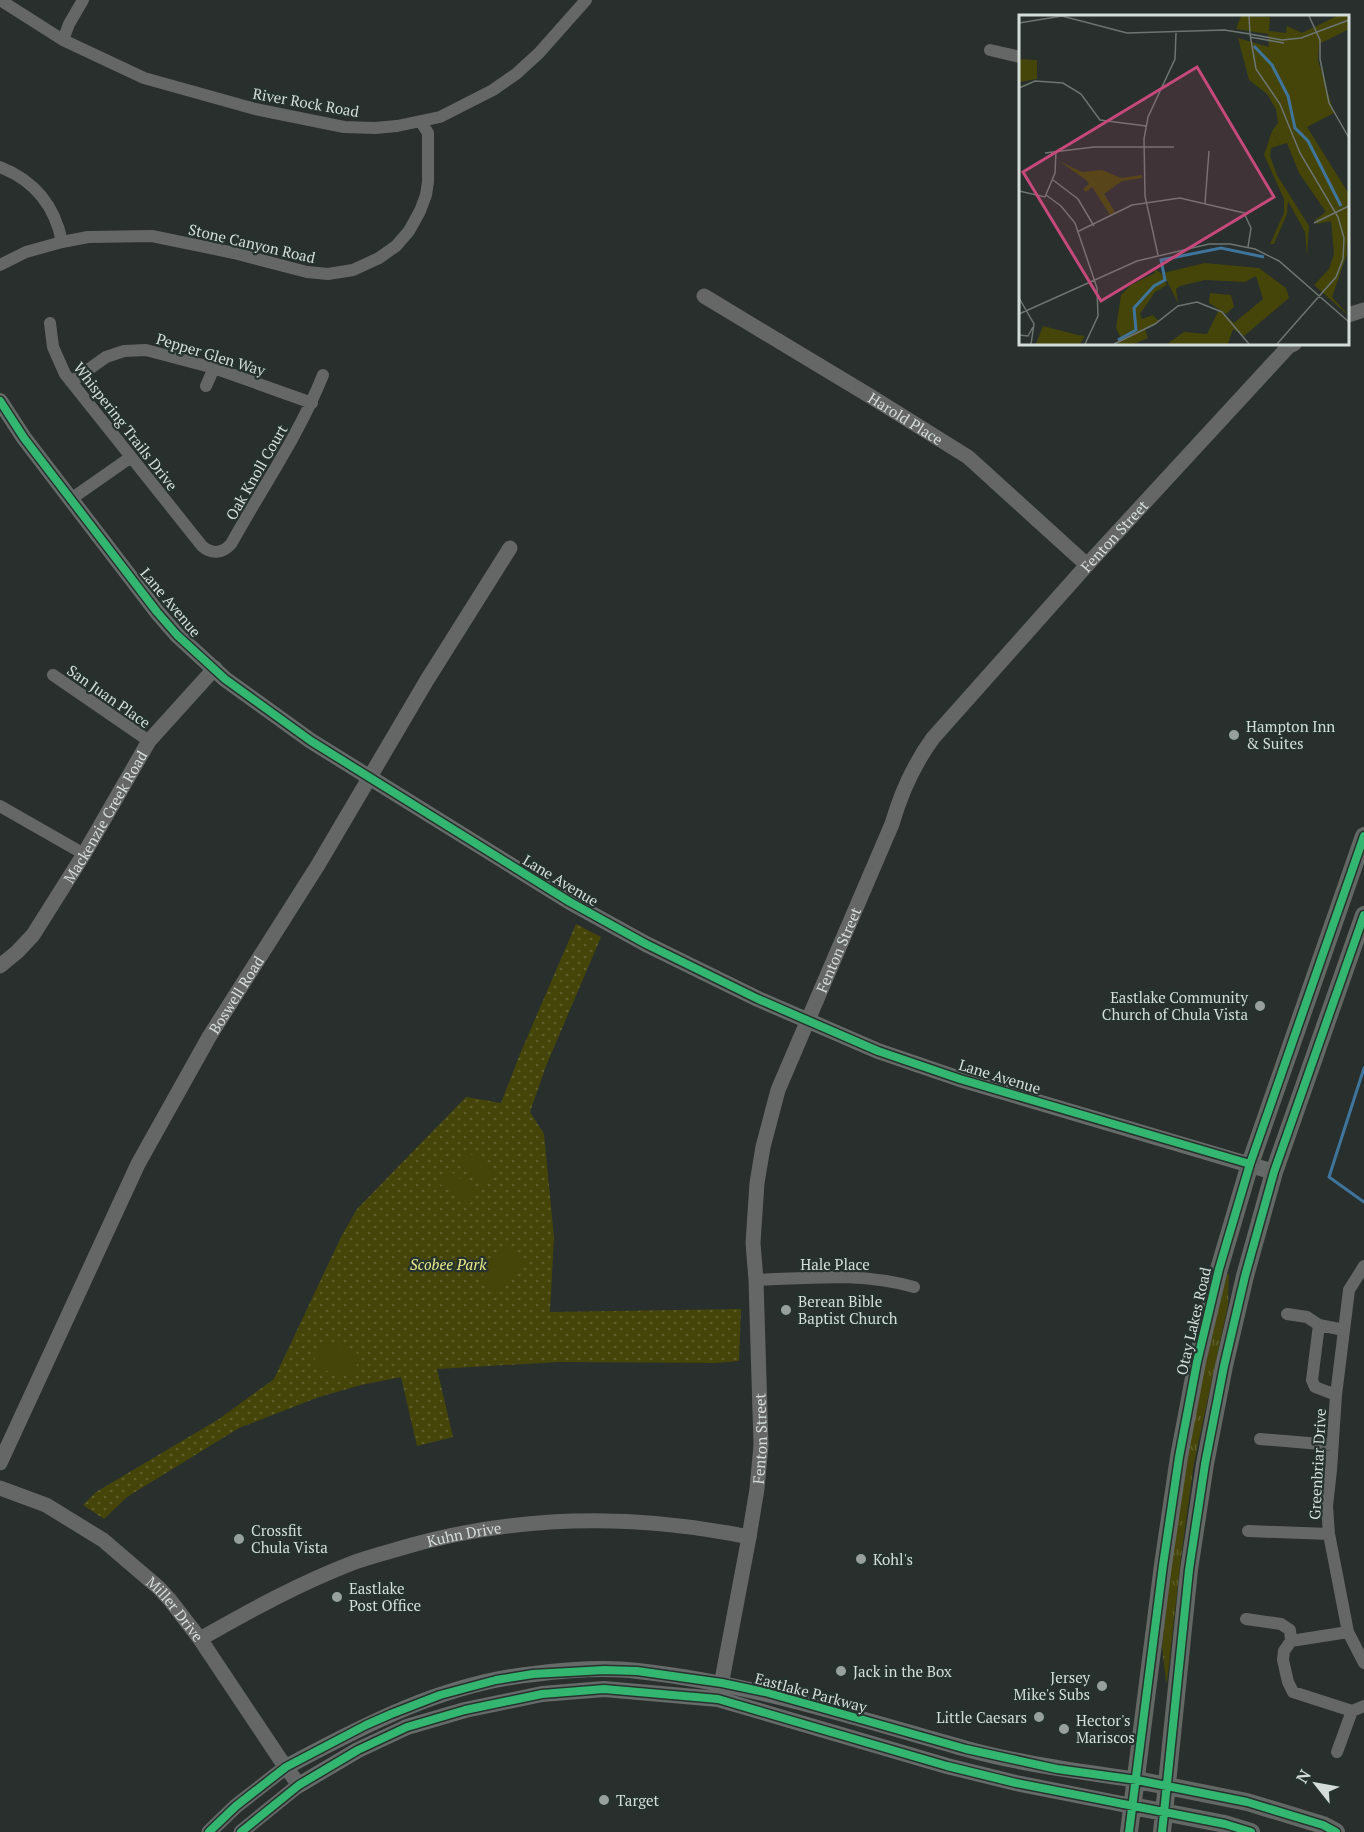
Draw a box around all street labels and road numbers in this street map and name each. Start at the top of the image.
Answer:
street label: River Rock Road [251,83,361,121]
street label: Stone Canyon Road [187,219,317,267]
street label: Pepper Glen Way [154,328,268,380]
street label: Whispering Trails Drive [70,358,182,494]
street label: Harold Place [865,388,947,449]
street label: Oak Knoll Court [221,420,292,523]
street label: Fenton Street [1076,495,1153,576]
street label: Lane Avenue [136,563,206,641]
street label: San Juan Place [63,660,155,732]
street label: Mackenzie Creek Road [58,747,151,887]
street label: Lane Avenue [520,850,602,910]
street label: Fenton Street [811,904,865,996]
street label: Boswell Road [204,952,268,1037]
street label: Lane Avenue [957,1054,1043,1098]
street label: Hale Place [800,1254,870,1274]
street label: Otay Lakes Road [1171,1265,1215,1377]
street label: Fenton Street [747,1392,771,1485]
street label: Greenbriar Drive [1304,1408,1330,1520]
street label: Kuhn Drive [425,1517,503,1551]
street label: Miller Drive [142,1572,208,1645]
street label: Eastlake Parkway [753,1667,870,1717]

